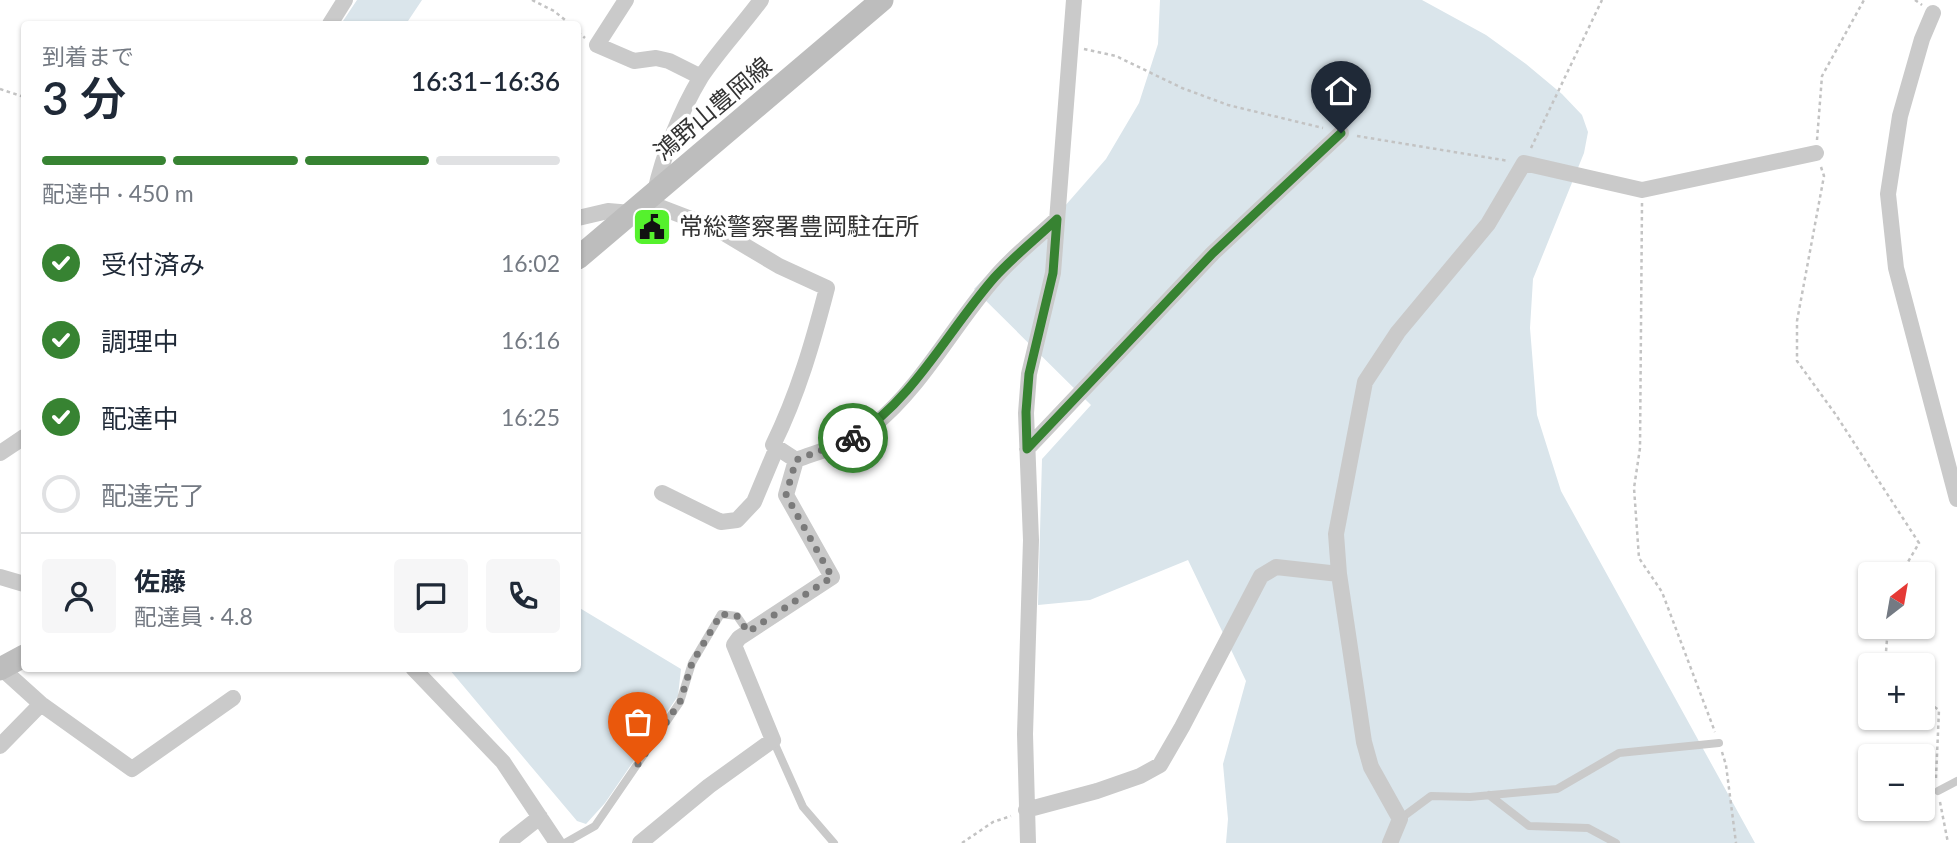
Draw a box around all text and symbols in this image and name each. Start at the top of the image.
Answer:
text: 到着まで [42,42,134,70]
street label: 鴻野山豊岡線 [648,50,777,165]
pin [1311,61,1371,133]
text: 16:31–16:36 [411,65,560,97]
text: 3 分 [42,70,126,125]
icon: home [1322,72,1360,110]
text: 配達中 · 450 m [42,179,194,207]
public building icon: 常総警察署豊岡駐在所 [631,206,673,248]
place label: 常総警察署豊岡駐在所 [679,211,919,240]
icon: check [42,244,80,282]
text: 受付済み [101,248,205,280]
text: 16:02 [501,249,560,277]
icon: check [42,321,80,359]
text: 調理中 [101,325,179,357]
text: 16:16 [501,326,560,354]
icon: check [42,398,80,436]
text: 配達中 [101,402,179,434]
text: 16:25 [501,403,560,431]
courier [818,403,888,473]
icon: bike [834,419,872,457]
text: 配達完了 [101,479,205,511]
button: person [42,559,116,633]
button: chat [394,559,468,633]
button: phone [486,559,560,633]
north arrow [1858,562,1936,639]
map controls [1858,562,1935,821]
text: 佐藤 [134,565,186,597]
text: 配達員 · 4.8 [134,602,253,630]
button: + [1858,653,1935,730]
pin [608,692,668,764]
icon: bag [619,703,657,741]
button: − [1858,744,1935,821]

